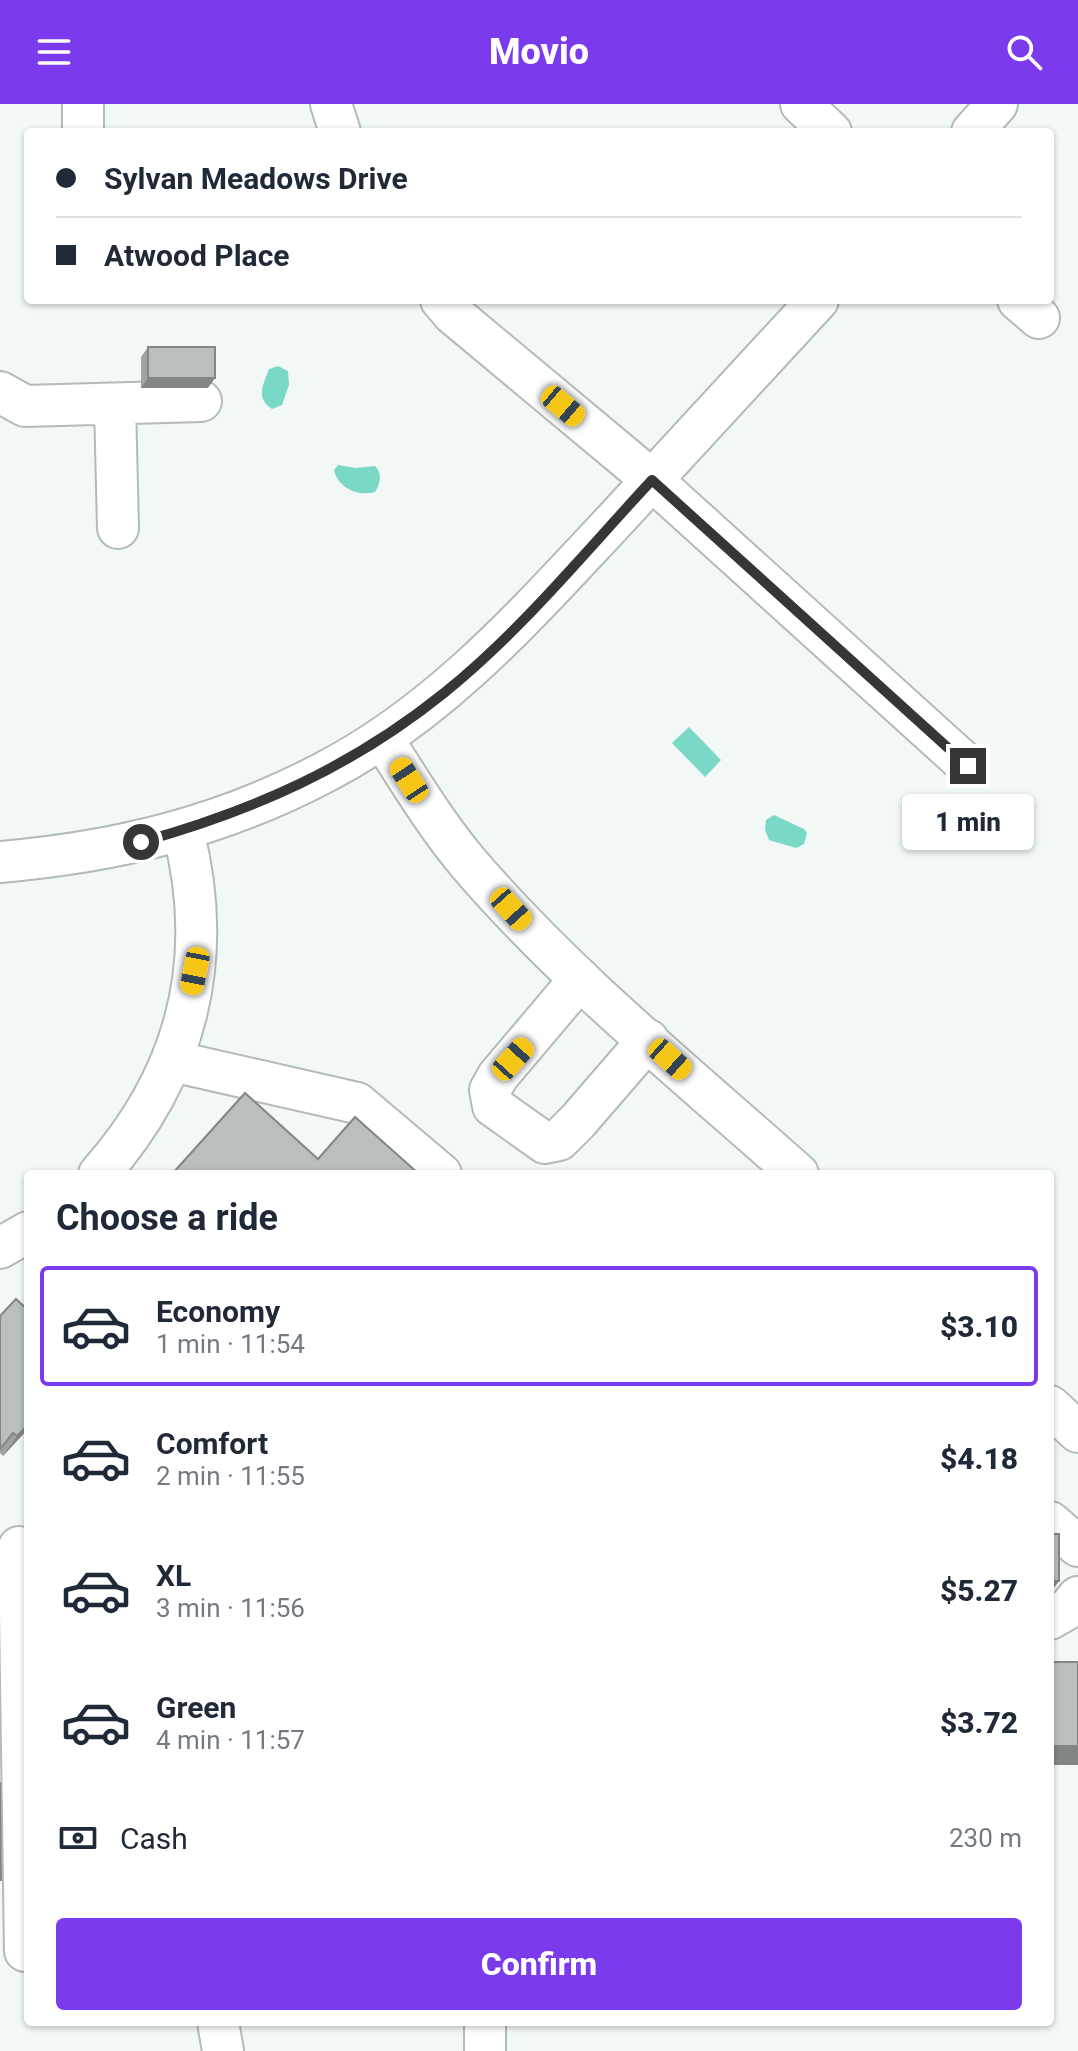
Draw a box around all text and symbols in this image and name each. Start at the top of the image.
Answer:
icon: menu [32,30,76,74]
icon: search [1002,30,1046,74]
text: Movio [489,31,589,73]
text: Sylvan Meadows Drive [104,161,408,196]
text: Atwood Place [104,238,289,273]
car [537,381,589,431]
route end [950,748,986,784]
car [386,753,432,807]
callout: 1 min [902,794,1034,850]
text: 1 min [935,807,1001,837]
route start [123,824,159,860]
car [486,883,536,935]
car [179,945,211,997]
car [488,1033,538,1085]
car [644,1034,696,1084]
text: Choose a ride [56,1197,278,1239]
icon: car [60,1290,132,1362]
text: Economy [156,1294,280,1329]
text: $3.10 [940,1309,1018,1344]
text: 1 min · 11:54 [156,1329,305,1359]
icon: car [60,1422,132,1494]
text: Comfort [156,1426,268,1461]
text: $4.18 [940,1441,1018,1476]
text: 2 min · 11:55 [156,1461,305,1491]
icon: car [60,1554,132,1626]
text: XL [156,1558,191,1593]
text: $5.27 [940,1573,1018,1608]
text: 3 min · 11:56 [156,1593,305,1623]
icon: car [60,1686,132,1758]
text: Green [156,1690,236,1725]
text: $3.72 [940,1705,1018,1740]
text: 4 min · 11:57 [156,1725,305,1755]
icon: cash [56,1816,100,1860]
text: Cash [120,1821,188,1856]
text: 230 m [949,1823,1022,1853]
button: Confirm [56,1918,1022,2010]

